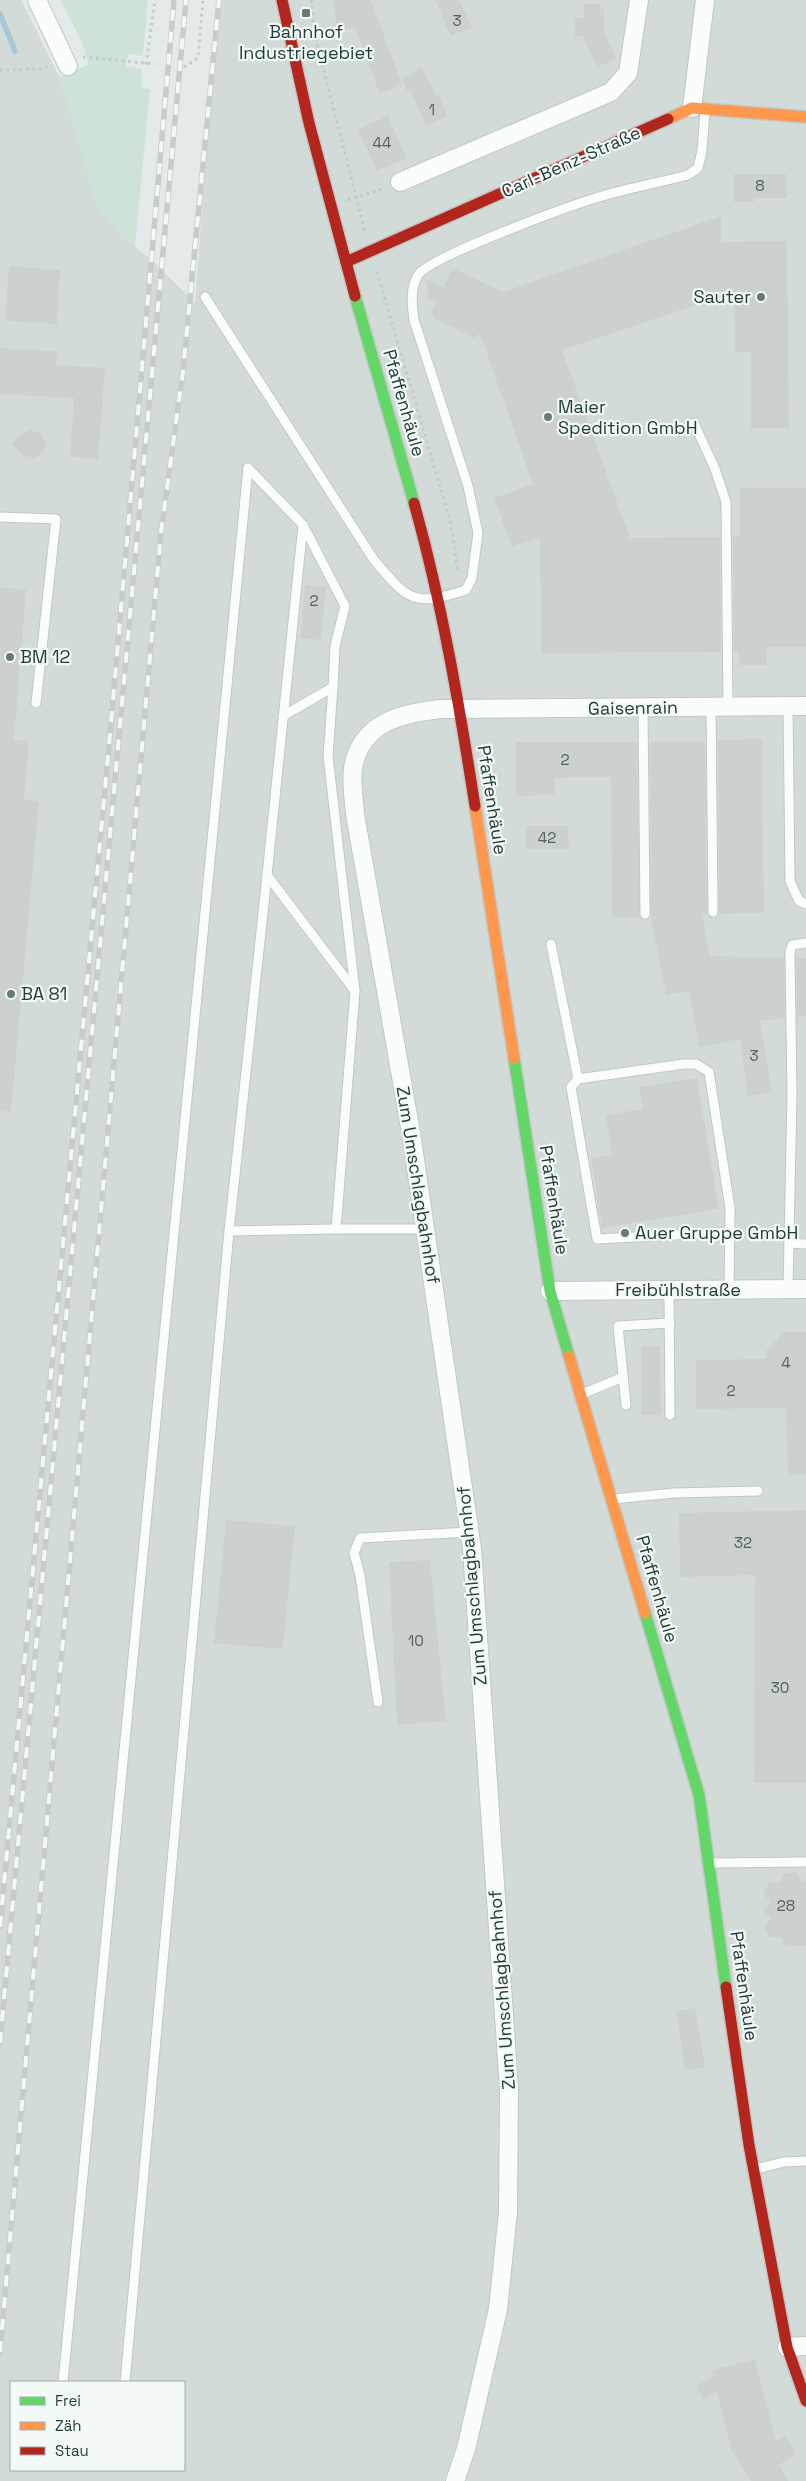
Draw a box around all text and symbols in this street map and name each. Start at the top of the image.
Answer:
marker: Bahnhof Industriegebiet [300,7,312,19]
house number: 3 [452,11,462,30]
place label: Bahnhof Industriegebiet [239,20,373,64]
house number: 1 [429,100,435,119]
street label: Carl-Benz-Straße [498,121,644,203]
house number: 44 [373,133,391,152]
house number: 8 [755,176,765,195]
place label: Sauter [693,285,751,308]
marker: Sauter [755,291,767,303]
street label: Pfaffenhäule [378,347,431,459]
place label: Maier Spedition GmbH [558,395,698,439]
marker: Maier Spedition GmbH [542,411,554,423]
house number: 2 [309,591,319,610]
place label: BM 12 [20,645,70,668]
marker: BM 12 [4,651,16,663]
street label: Gaisenrain [588,695,678,720]
street label: Pfaffenhäule [472,743,513,856]
house number: 2 [560,750,570,769]
house number: 42 [538,828,556,847]
place label: BA 81 [21,982,67,1005]
marker: BA 81 [5,988,17,1000]
house number: 3 [749,1046,759,1065]
street label: Zum Umschlagbahnhof [391,1084,446,1286]
street label: Pfaffenhäule [534,1143,575,1256]
place label: Auer Gruppe GmbH [635,1221,798,1244]
marker: Auer Gruppe GmbH [619,1227,631,1239]
street label: Freibühlstraße [615,1278,741,1301]
house number: 4 [781,1353,791,1372]
house number: 2 [726,1381,736,1400]
street label: Zum Umschlagbahnhof [451,1485,492,1687]
street label: Pfaffenhäule [631,1533,684,1645]
house number: 32 [734,1533,752,1552]
house number: 10 [408,1631,424,1650]
house number: 30 [771,1678,789,1697]
street label: Zum Umschlagbahnhof [483,1889,520,2091]
house number: 28 [777,1896,795,1915]
street label: Pfaffenhäule [725,1930,764,2042]
legend [10,2381,185,2471]
text: Frei [55,2391,81,2410]
text: Zäh [55,2416,81,2435]
text: Stau [55,2441,89,2460]

